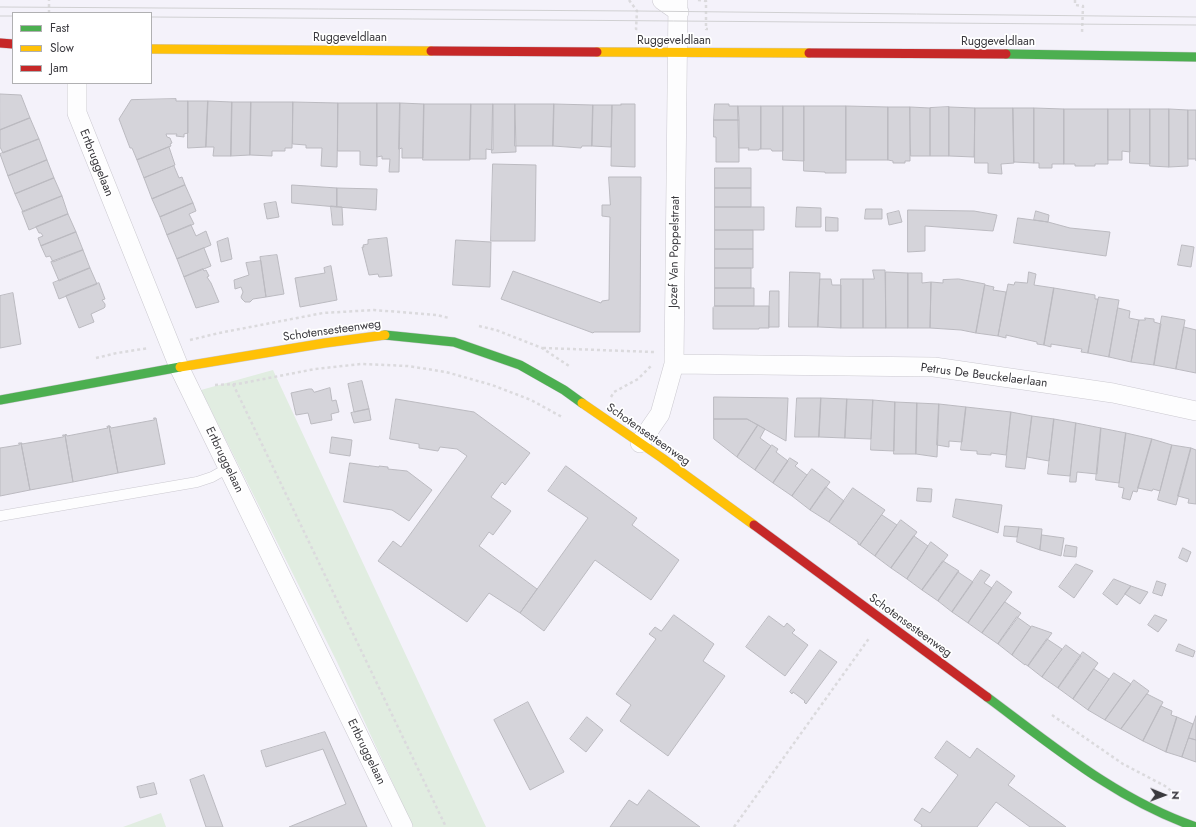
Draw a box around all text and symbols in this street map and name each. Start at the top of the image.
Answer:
legend [12,12,152,84]
text: Fast [50,19,69,37]
street label: Ruggeveldlaan [313,31,387,45]
street label: Ruggeveldlaan [637,34,711,48]
street label: Ruggeveldlaan [961,35,1035,49]
text: Slow [50,39,74,57]
text: Jam [50,59,68,77]
street label: Ertbruggelaan [76,127,116,199]
street label: Jozef Van Poppelstraat [667,196,683,308]
street label: Schotensesteenweg [282,317,382,345]
street label: Petrus De Beuckelaerlaan [920,361,1048,391]
street label: Schotensesteenweg [603,401,693,469]
street label: Ertbruggelaan [202,425,246,495]
street label: Schotensesteenweg [866,591,954,661]
street label: Ertbruggelaan [344,717,388,787]
north arrow [1144,775,1184,815]
text: N [1168,791,1184,800]

